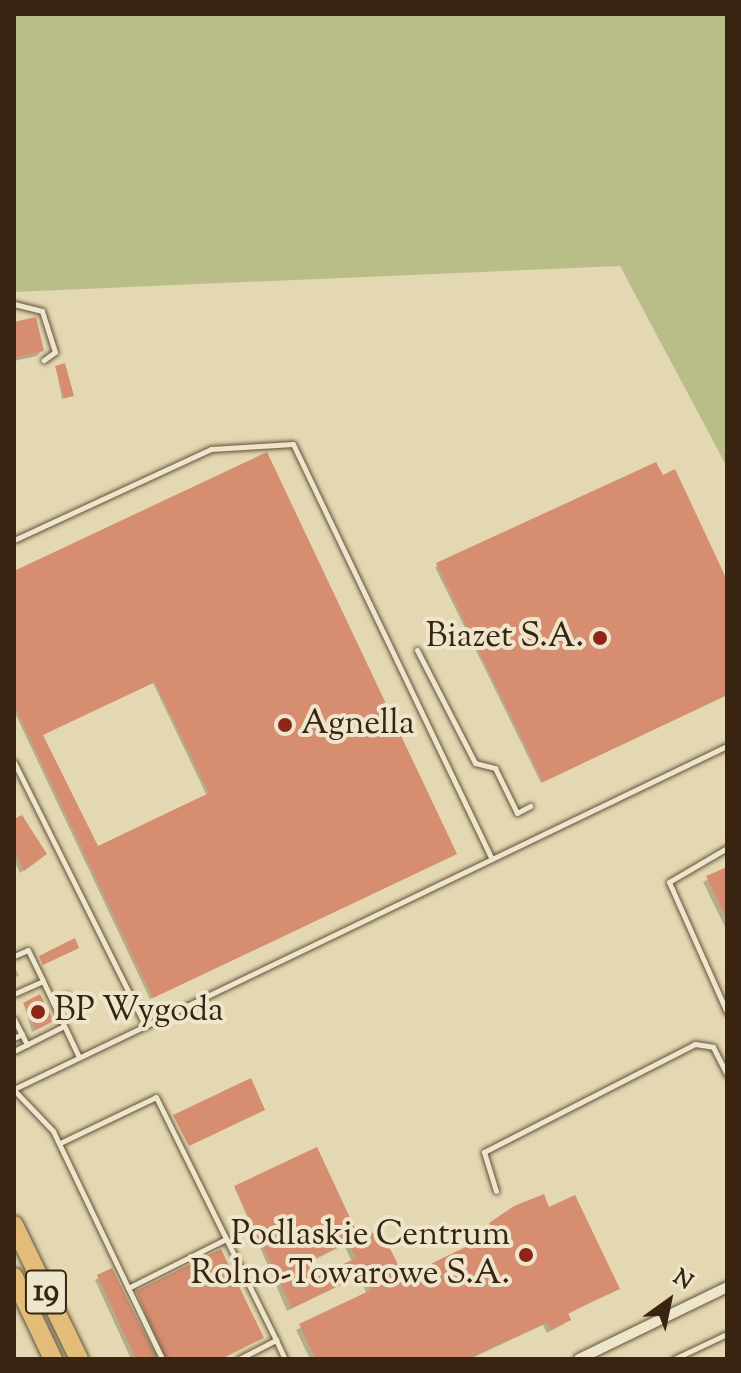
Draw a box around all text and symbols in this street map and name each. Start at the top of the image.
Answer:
place label: Biazet S.A. [426,618,584,658]
marker: Biazet S.A. [591,629,609,647]
place label: Agnella [301,705,415,745]
marker: Agnella [276,716,294,734]
place label: BP Wygoda [54,992,224,1032]
marker: BP Wygoda [29,1003,47,1021]
place label: Podlaskie Centrum Rolno-Towarowe S.A. [191,1215,510,1294]
marker: Podlaskie Centrum Rolno-Towarowe S.A. [517,1246,535,1264]
north arrow [629,1261,709,1341]
text: N [666,1263,698,1299]
road number: 19 [24,1264,68,1320]

